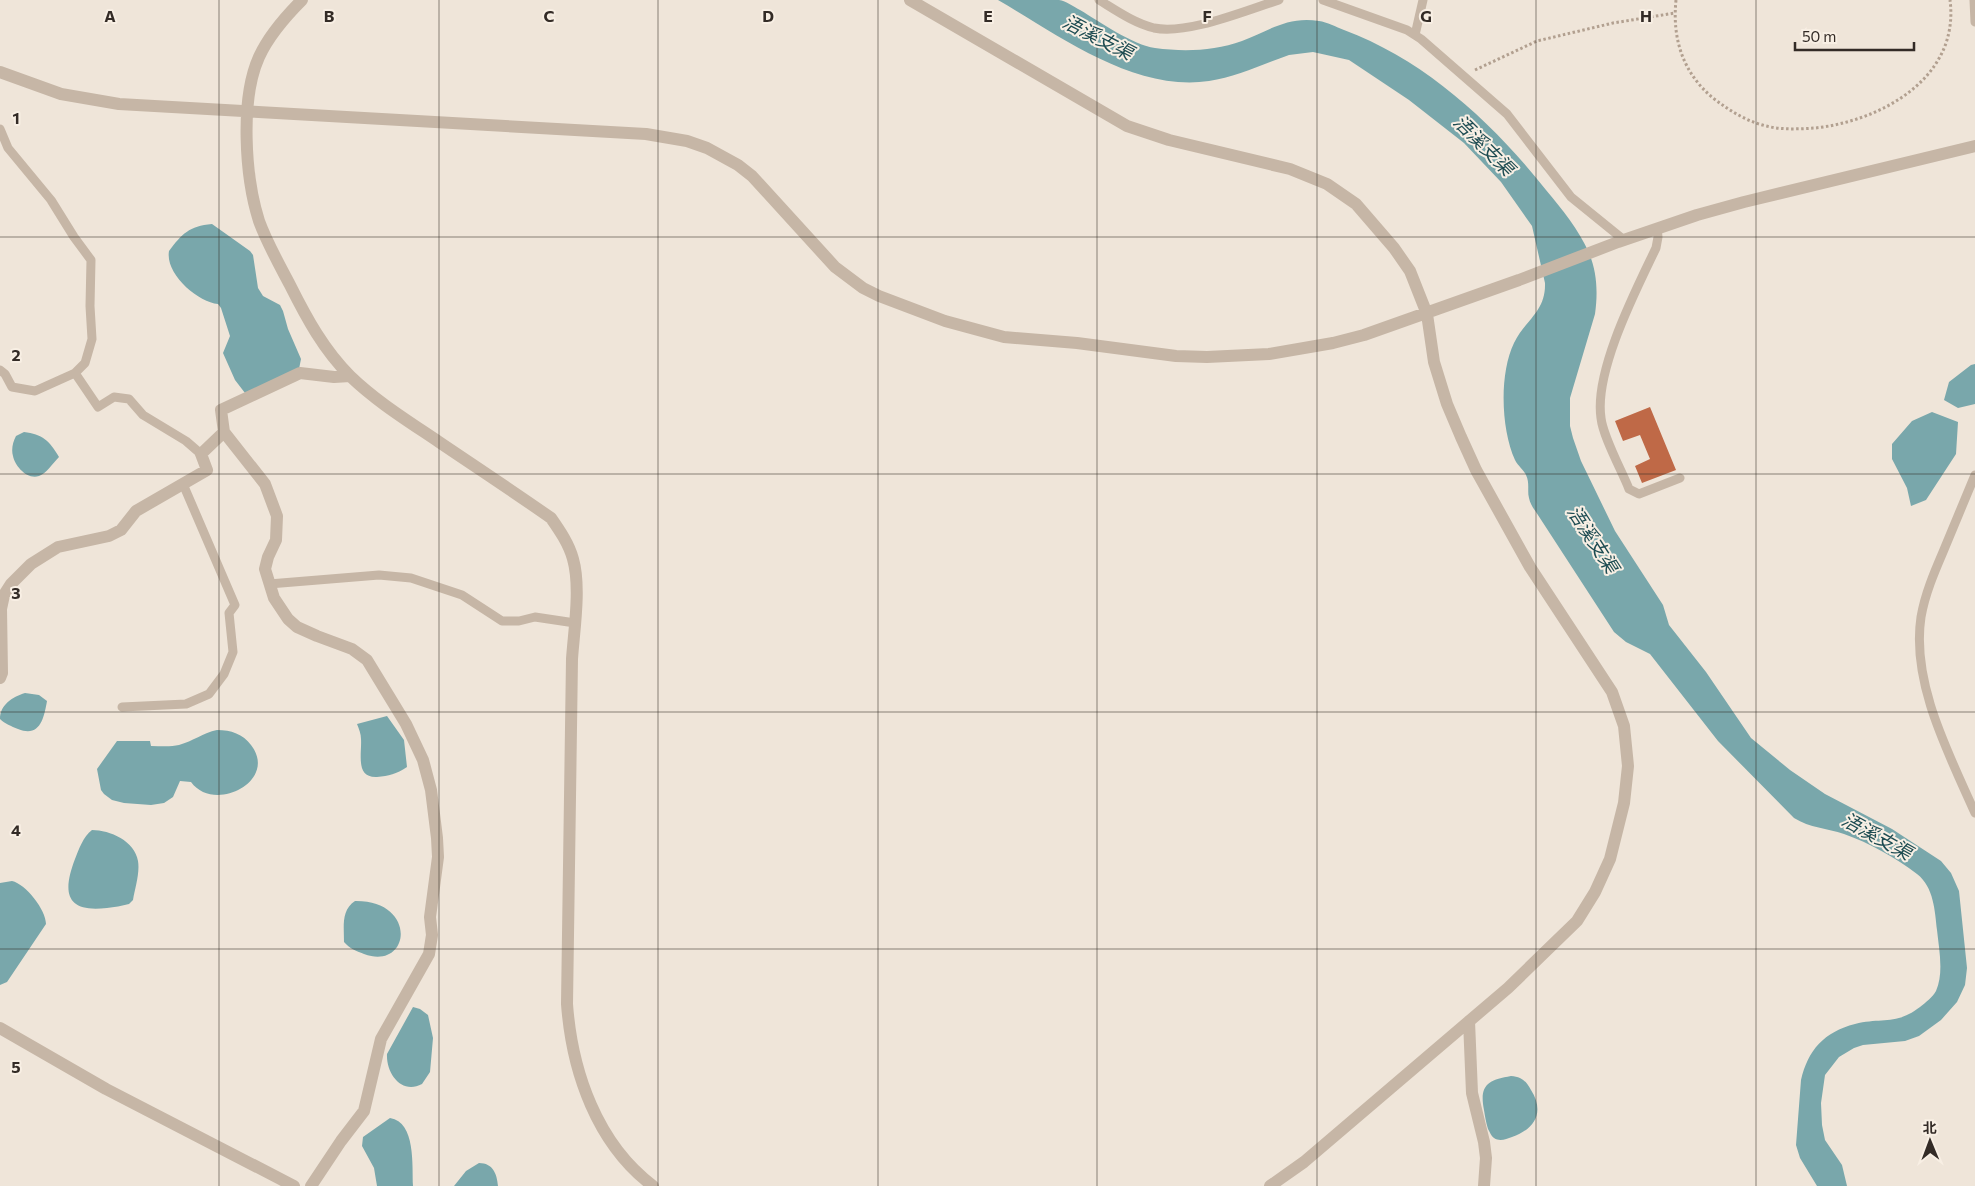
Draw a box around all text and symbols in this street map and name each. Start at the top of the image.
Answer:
text: A [104,6,116,25]
text: B [324,6,335,25]
text: C [544,6,555,25]
text: D [762,6,774,25]
text: E [983,6,993,25]
text: F [1202,6,1212,25]
text: G [1420,6,1432,25]
text: H [1640,6,1652,25]
water label: 浯溪支渠 [1059,9,1140,65]
scale bar [1795,20,1914,52]
text: 50 m [1802,27,1836,45]
text: 1 [12,108,20,127]
water label: 浯溪支渠 [1449,110,1521,182]
text: 2 [11,345,21,364]
water label: 浯溪支渠 [1563,501,1625,579]
text: 3 [11,583,21,602]
water label: 浯溪支渠 [1838,807,1919,865]
text: 4 [11,820,21,839]
text: 5 [11,1057,21,1076]
north arrow [1905,1116,1955,1166]
text: 北 [1923,1119,1937,1136]

